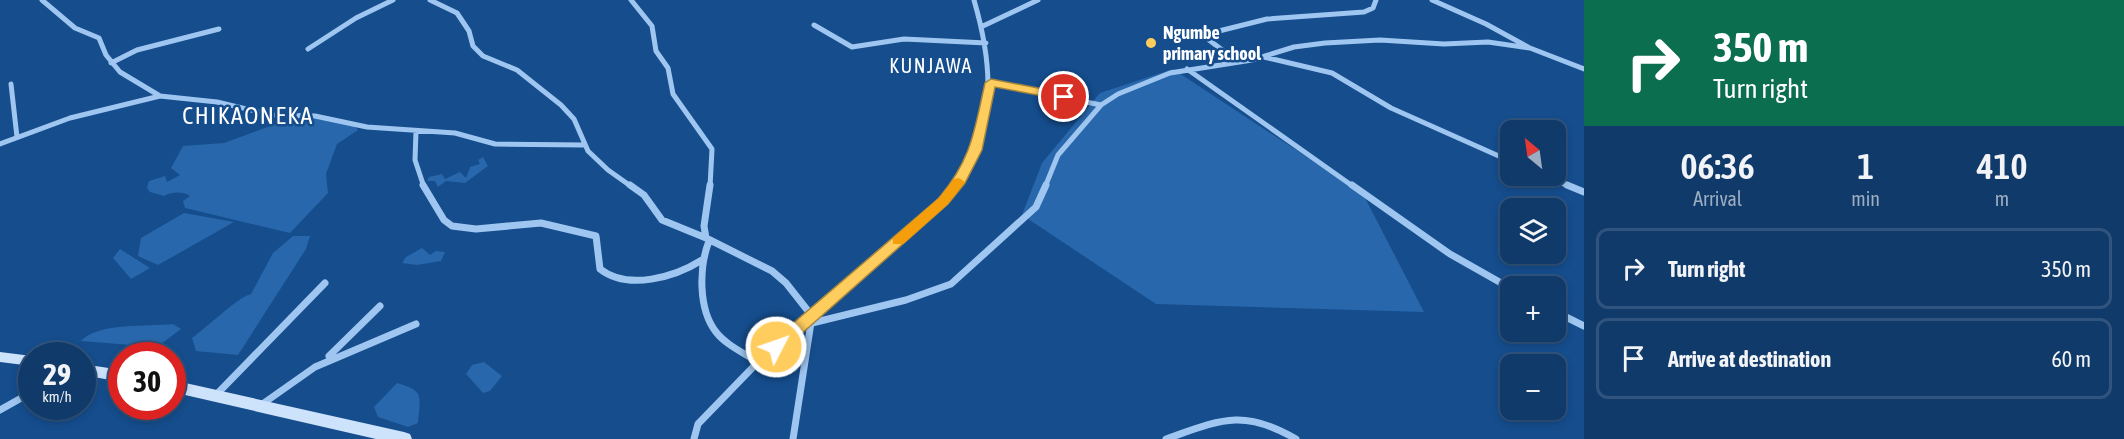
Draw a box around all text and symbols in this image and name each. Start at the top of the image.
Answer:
place label: Ngumbe primary school [1163,22,1261,64]
text: 350 m [1713,23,1808,71]
icon: right [1614,24,1692,102]
marker: Ngumbe primary school [1144,36,1158,50]
district label: KUNJAWA [889,54,973,77]
pin [1038,71,1089,122]
text: Turn right [1713,73,1808,104]
icon: arrive [1047,80,1080,113]
district label: CHIKAONEKA [182,102,314,129]
north arrow [1500,120,1566,186]
map controls [1500,120,1566,420]
text: 06:36 [1681,145,1755,187]
text: 1 [1857,145,1874,187]
text: 410 [1977,145,2027,187]
text: Arrival [1693,187,1742,210]
text: min [1851,187,1880,210]
text: m [1995,187,2009,210]
button: layers [1500,198,1566,264]
icon: right [1617,252,1650,285]
text: Turn right [1668,256,1745,282]
text: 350 m [2041,256,2091,282]
button: + [1500,276,1566,342]
position arrow [744,315,808,379]
speed limit sign: 30 [108,342,186,420]
icon: arrive [1617,342,1650,375]
text: Arrive at destination [1668,346,1831,372]
text: 60 m [2051,346,2091,372]
button: − [1500,354,1566,420]
text: 29 [43,357,71,391]
text: km/h [42,388,72,405]

